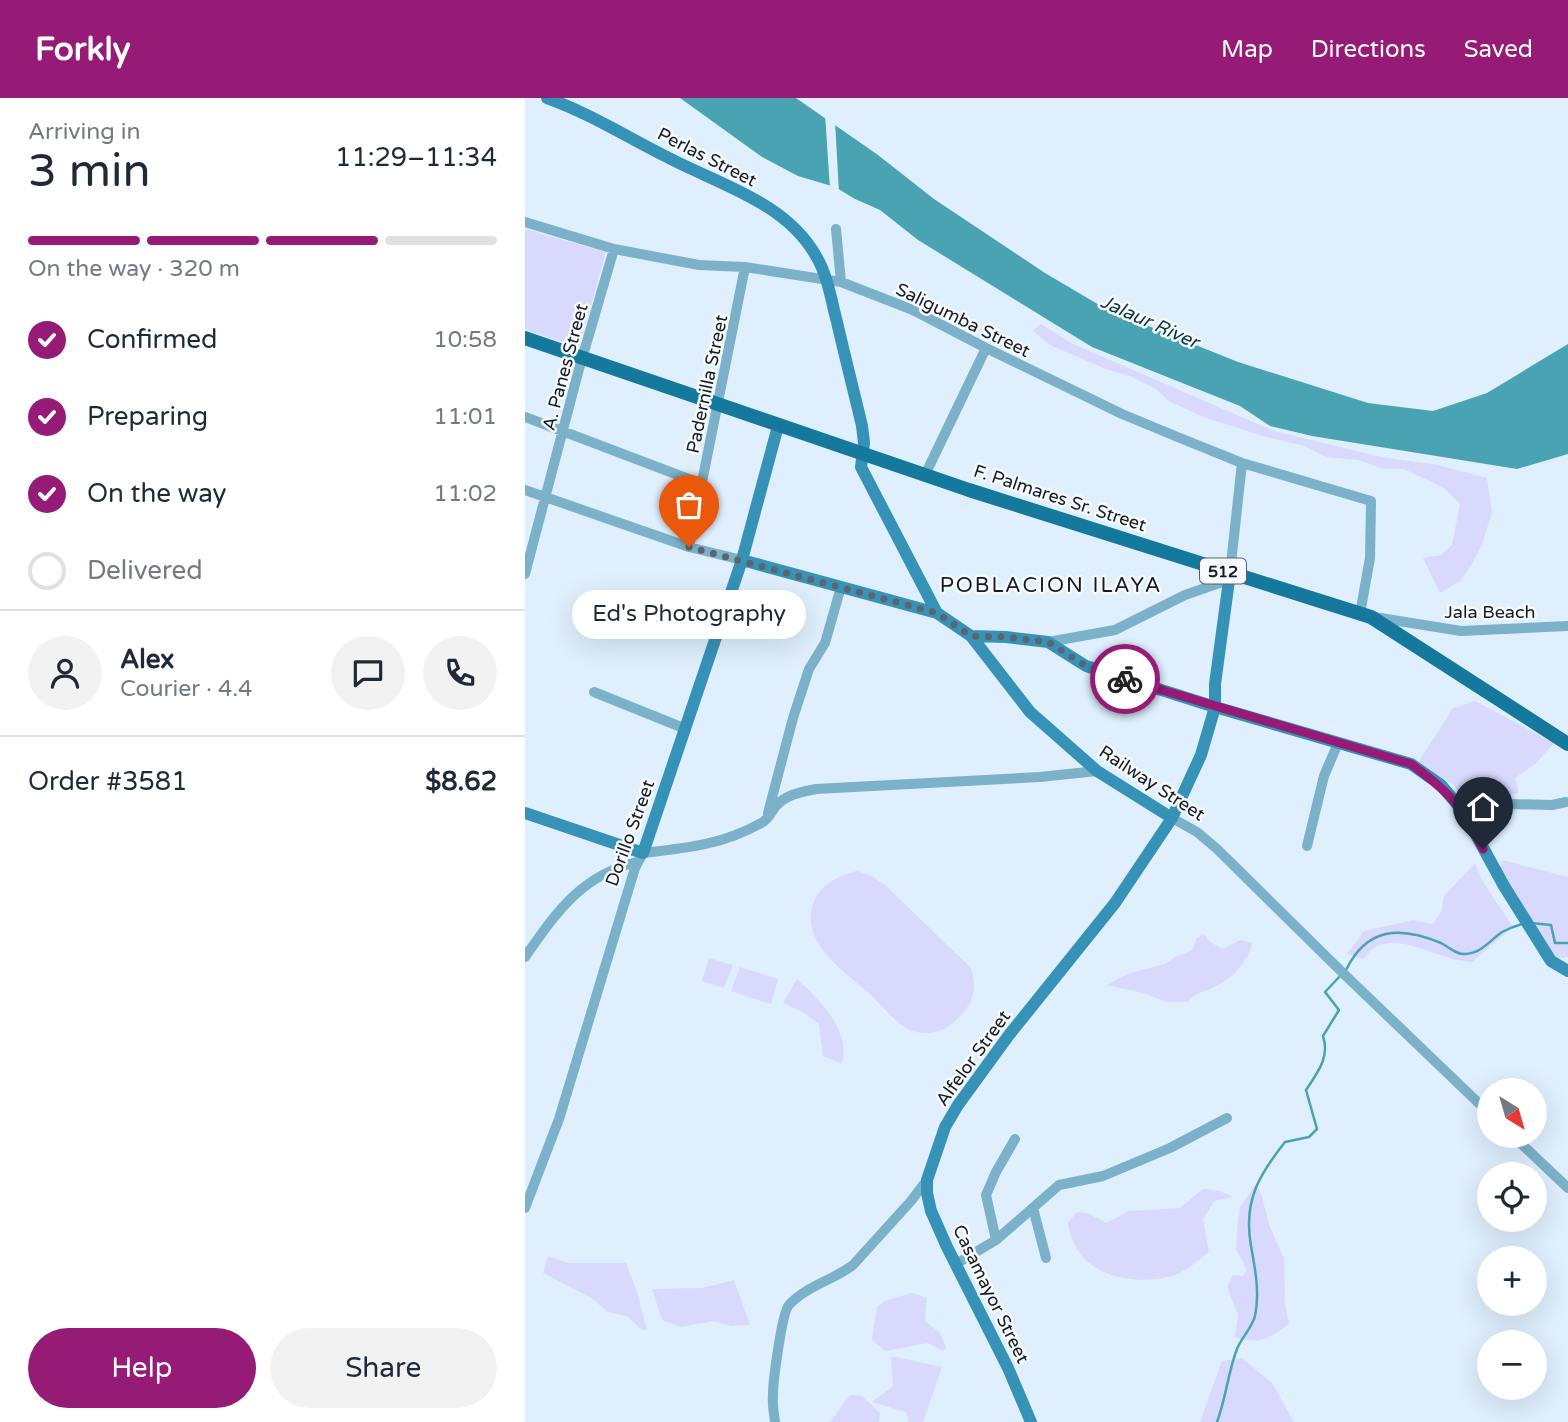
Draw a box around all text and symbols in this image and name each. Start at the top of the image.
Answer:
text: Forkly [35,30,130,69]
text: Map [1221,35,1273,64]
text: Directions [1311,35,1426,64]
text: Saved [1464,35,1533,64]
text: Arriving in [28,118,141,146]
street label: Perlas Street [654,123,760,191]
text: 11:29–11:34 [335,142,497,173]
text: 3 min [28,144,151,199]
text: On the way · 320 m [28,255,240,283]
street label: Saligumba Street [892,278,1034,362]
water label: Jalaur River [1097,291,1204,354]
street label: A. Panes Street [537,301,593,433]
street label: Padernilla Street [682,313,732,455]
icon: check [28,321,66,359]
text: Confirmed [87,324,217,355]
text: 10:58 [433,326,497,354]
icon: check [28,398,66,436]
text: Preparing [87,401,208,432]
text: 11:01 [433,403,497,431]
street label: F. Palmares Sr. Street [971,460,1149,536]
icon: check [28,475,66,513]
pin [659,475,719,547]
text: On the way [87,478,227,509]
text: 11:02 [433,480,497,508]
icon: bag [670,486,708,524]
text: Delivered [87,555,203,586]
road number: 512 [1200,558,1246,584]
district label: POBLACION ILAYA [940,573,1162,598]
callout: Ed's Photography [572,589,806,638]
text: Ed's Photography [592,600,786,628]
street label: Jala Beach [1444,601,1536,623]
button: person [28,636,102,710]
button: chat [331,636,405,710]
button: phone [423,636,497,710]
text: Alex [120,644,174,675]
courier [1090,644,1160,714]
icon: bike [1106,660,1144,698]
text: Courier · 4.4 [120,675,252,703]
street label: Railway Street [1095,741,1209,825]
text: Order #3581 [28,766,188,797]
text: $8.62 [425,766,497,797]
street label: Dorillo Street [601,777,659,889]
pin [1453,777,1513,849]
icon: home [1464,788,1502,826]
street label: Alfelor Street [931,1006,1015,1110]
north arrow [1477,1078,1547,1148]
map controls [1477,1078,1547,1400]
button: locate [1477,1162,1547,1232]
street label: Casamayor Street [948,1221,1034,1367]
button: + [1477,1246,1547,1316]
button: Help [28,1328,256,1408]
button: Share [270,1328,497,1408]
button: − [1477,1330,1547,1400]

